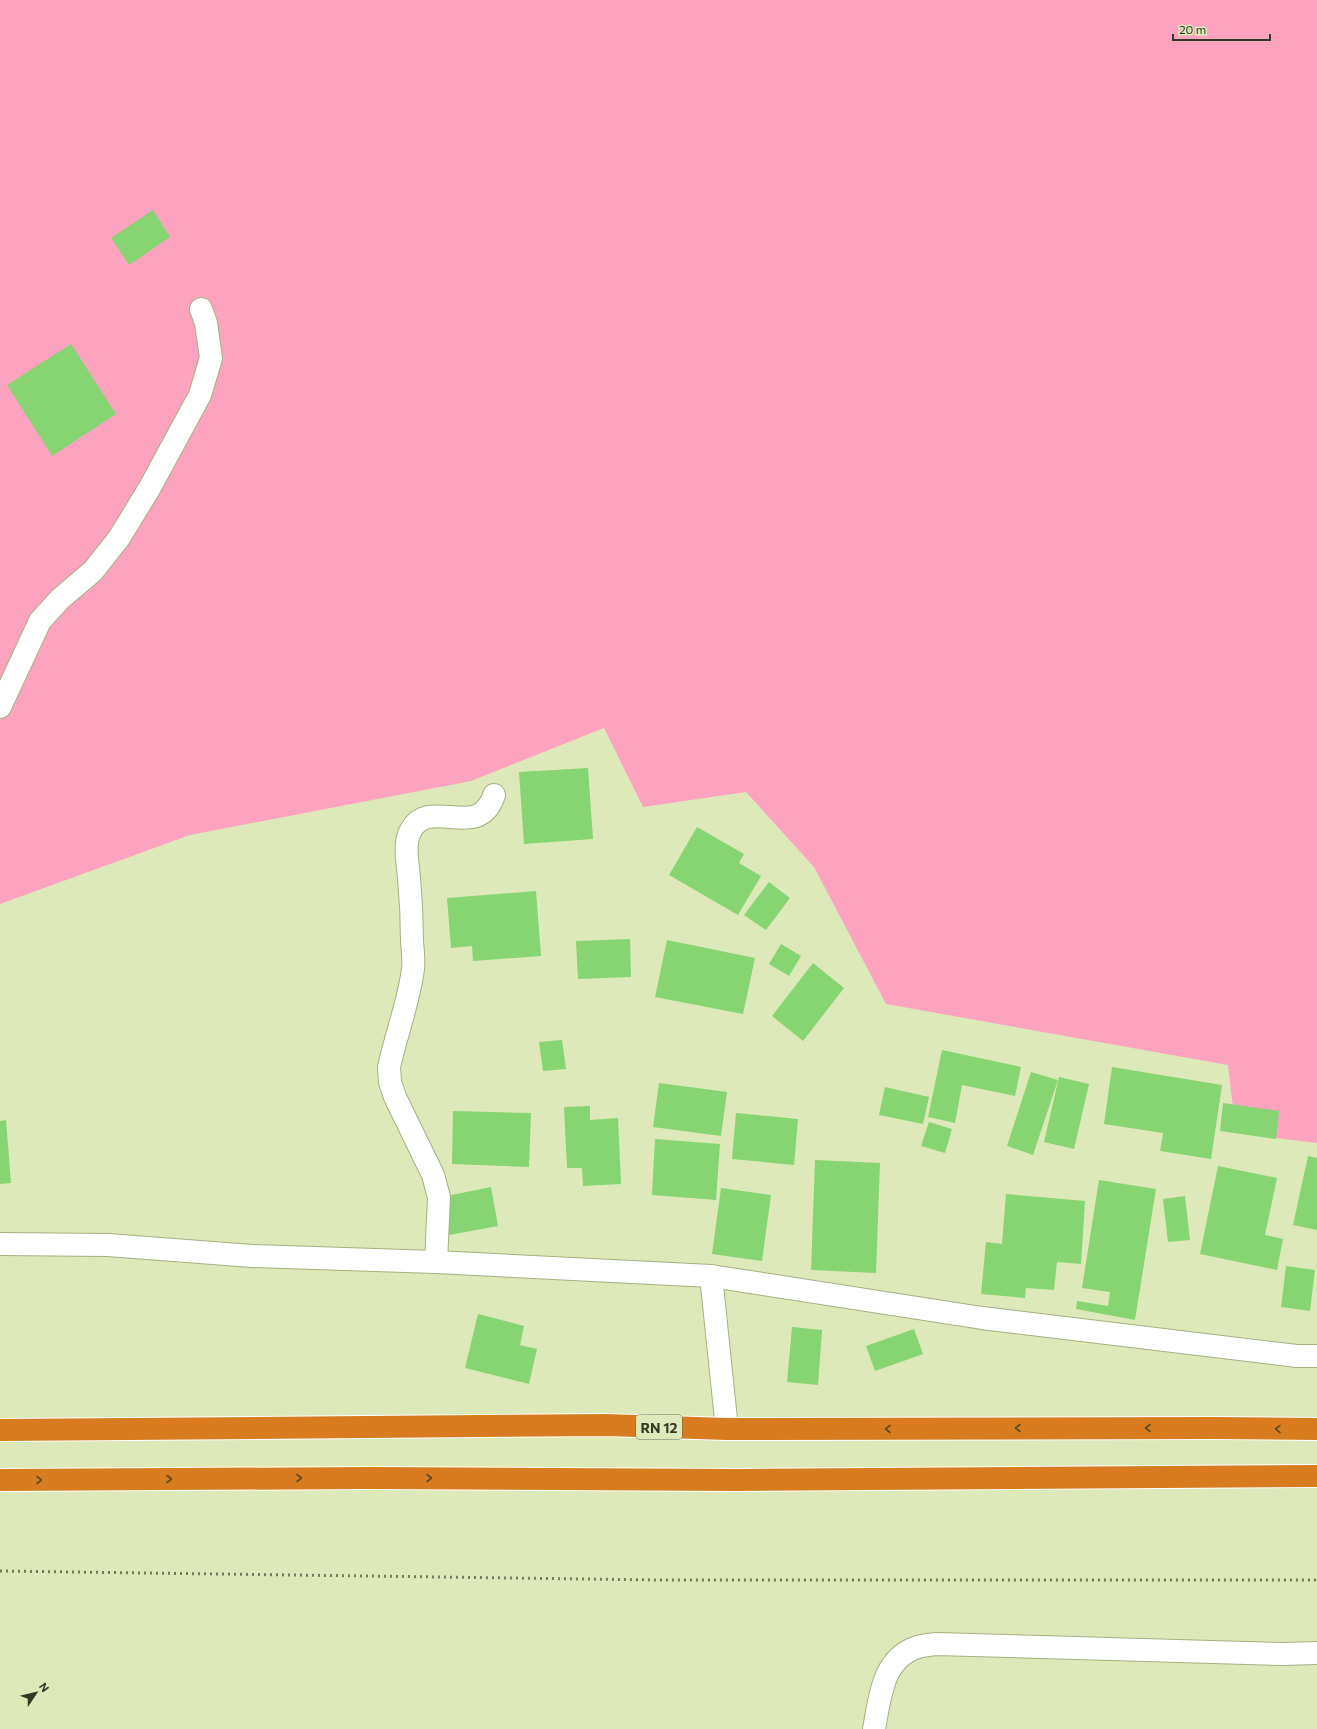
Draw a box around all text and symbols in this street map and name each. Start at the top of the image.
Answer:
scale bar [1173,16,1270,42]
text: 20 m [1179,22,1206,36]
road number: RN 12 [636,1415,682,1439]
one-way arrow [1015,1424,1021,1432]
one-way arrow [1145,1424,1151,1432]
one-way arrow [885,1425,891,1433]
one-way arrow [1275,1425,1281,1433]
one-way arrow [296,1474,302,1482]
one-way arrow [426,1474,432,1482]
one-way arrow [166,1475,172,1483]
one-way arrow [36,1476,42,1484]
north arrow [16,1673,56,1713]
text: N [37,1680,52,1694]

